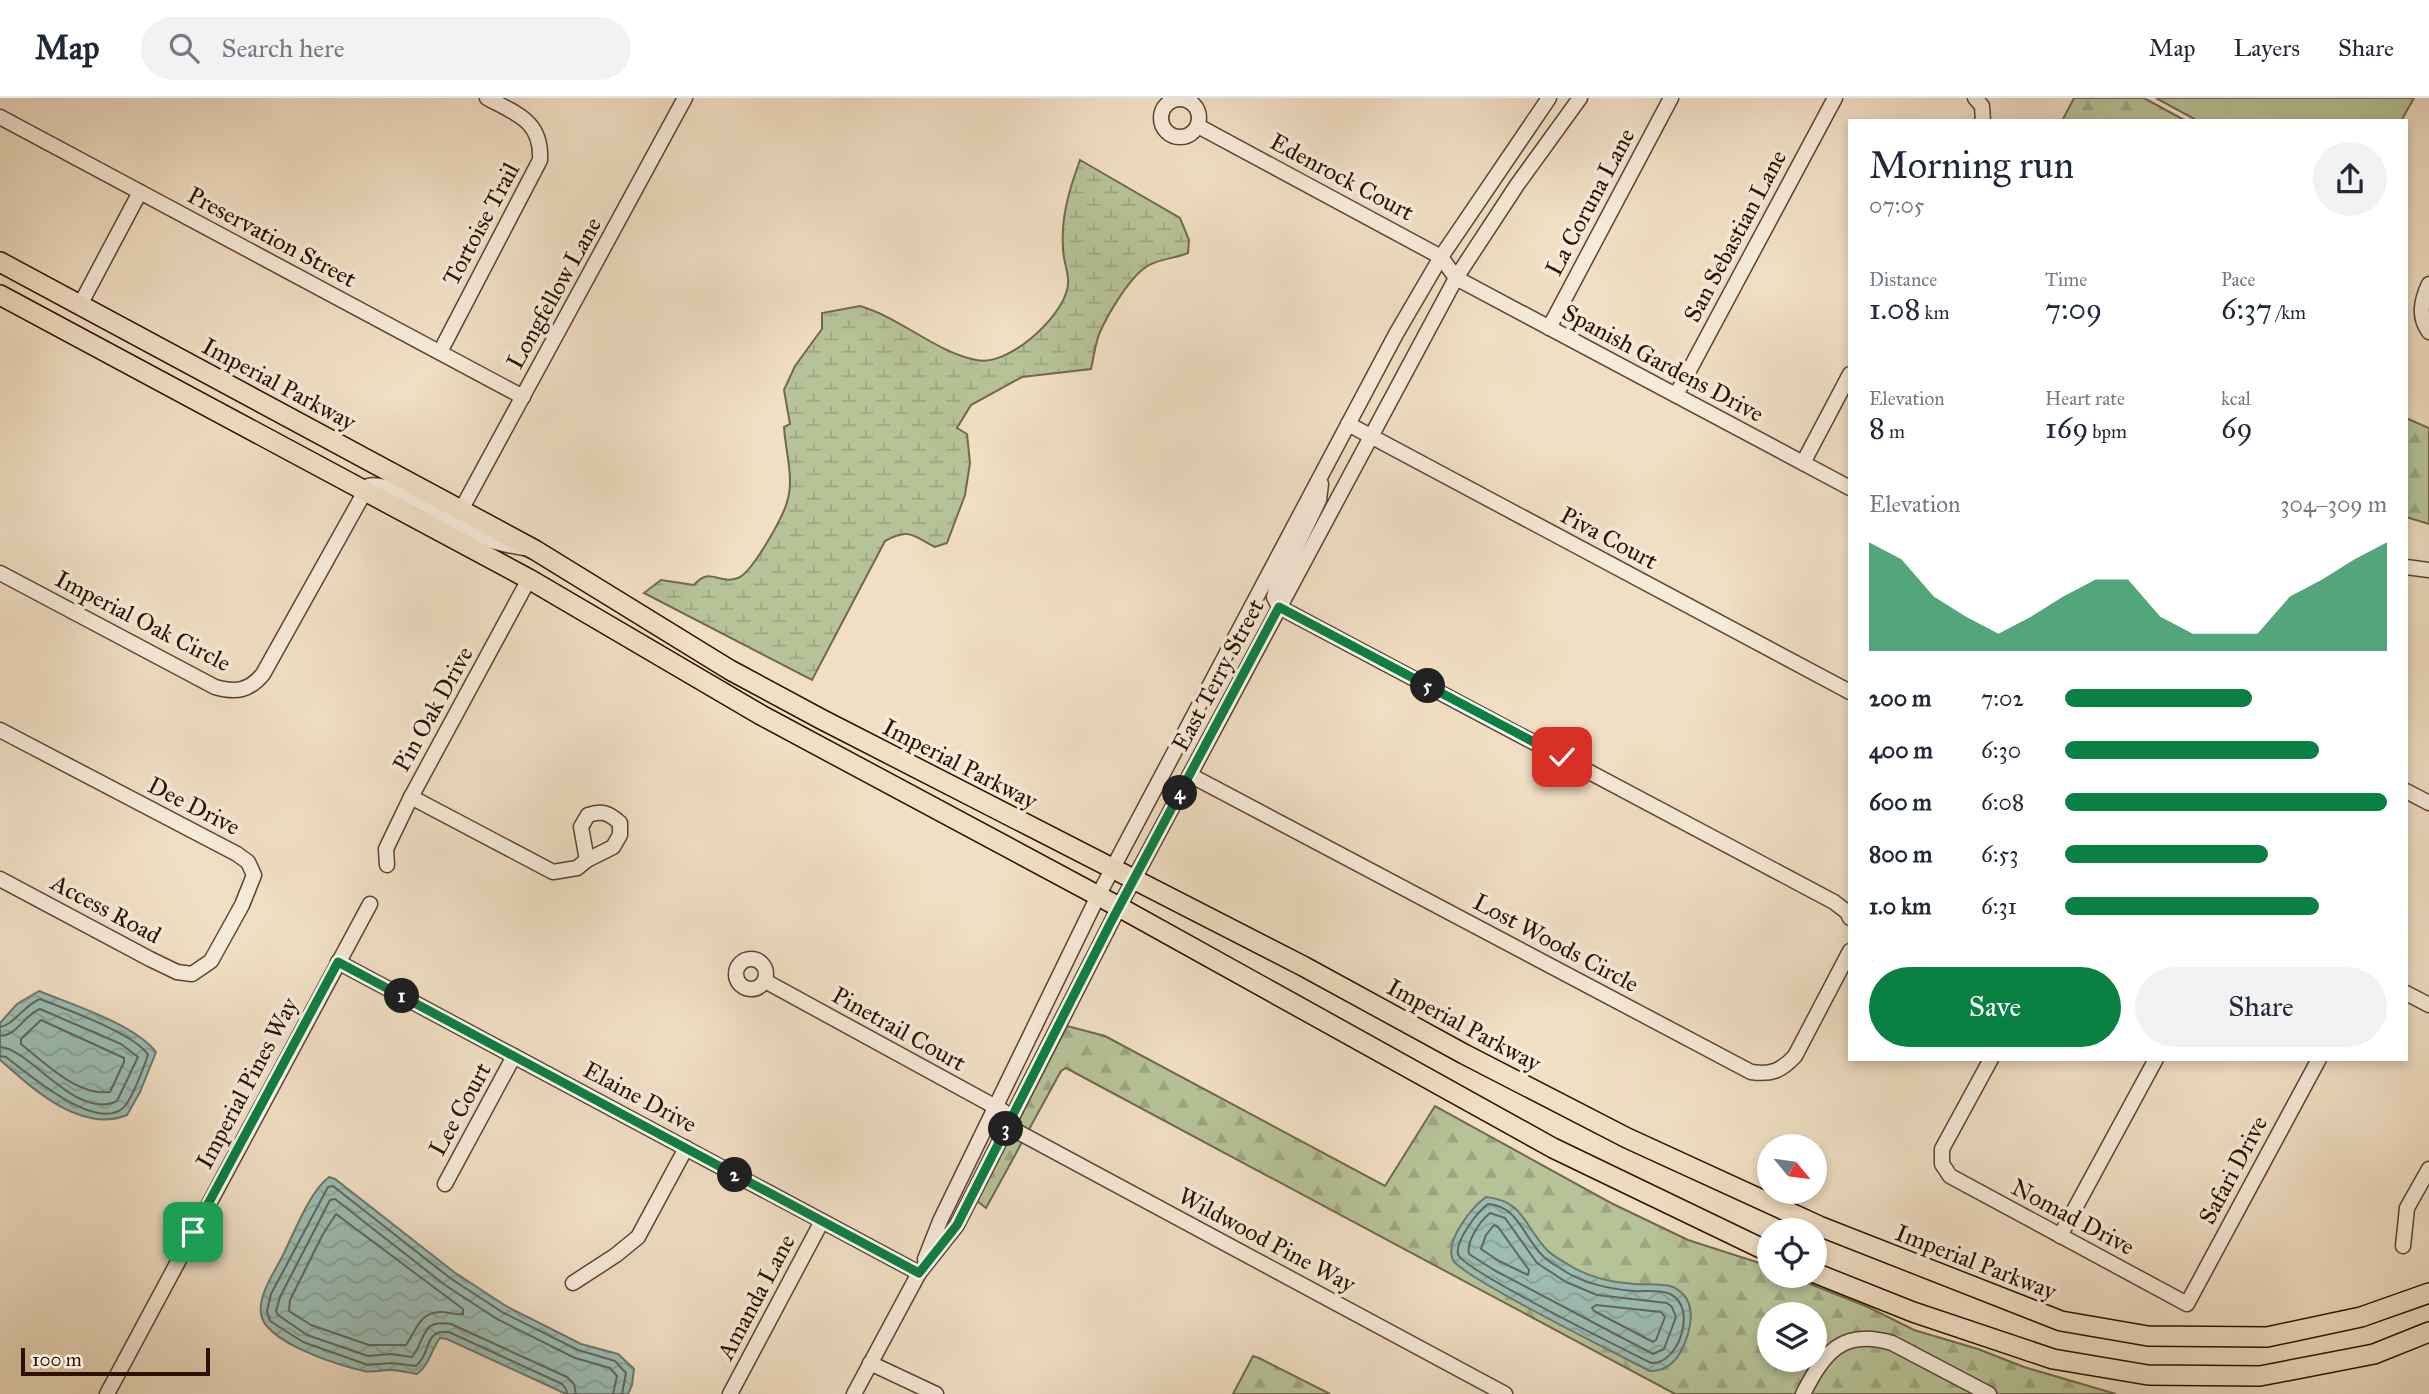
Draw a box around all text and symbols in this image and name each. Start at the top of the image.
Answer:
search box [141,17,631,80]
text: Map [35,28,99,68]
icon: search [165,29,203,67]
text: Search here [221,32,345,64]
text: Map [2149,33,2196,63]
text: Layers [2234,33,2300,63]
text: Share [2338,33,2394,63]
street label: La Coruna Lane [1539,123,1641,281]
street label: Edenrock Court [1265,126,1420,228]
text: Morning run [1869,142,2074,188]
button: share [2313,142,2387,216]
street label: San Sebastian Lane [1677,145,1793,327]
street label: Tortoise Trail [436,157,526,291]
street label: Preservation Street [182,180,362,294]
text: 07:05 [1869,191,1925,219]
street label: Longfellow Lane [500,212,608,374]
text: Distance [1869,268,1937,291]
text: Time [2045,268,2087,291]
text: Pace [2221,268,2255,291]
text: 1.08 [1869,291,1921,327]
text: 7:09 [2045,291,2102,327]
text: 6:37 [2221,291,2272,327]
street label: Spanish Gardens Drive [1557,297,1769,429]
text: km [1921,301,1949,324]
text: /km [2272,301,2306,324]
street label: Imperial Parkway [197,331,362,437]
text: Elevation [1869,387,1944,410]
text: Heart rate [2045,387,2125,410]
text: kcal [2221,387,2251,410]
text: 8 [1869,410,1885,446]
text: 169 [2045,410,2088,446]
text: 69 [2221,410,2253,446]
text: m [1885,420,1905,443]
text: bpm [2088,420,2127,443]
text: Elevation [1869,490,1960,518]
text: 304–309 m [2280,490,2387,518]
street label: Piva Court [1555,500,1663,576]
street label: Imperial Oak Circle [50,564,236,678]
street label: East Terry Street [1165,593,1271,756]
street label: Pin Oak Drive [386,641,480,777]
pin: 5 [1410,668,1446,704]
text: 5 [1423,674,1432,697]
text: 200 m [1869,684,1931,712]
text: 7:02 [1981,684,2024,712]
street label: Imperial Parkway [877,712,1043,816]
pin [1532,727,1592,787]
text: 400 m [1869,736,1933,764]
text: 6:30 [1981,736,2021,764]
icon: check [1543,738,1581,776]
street label: Dee Drive [143,770,245,842]
pin: 4 [1162,776,1198,810]
text: 4 [1174,781,1185,804]
text: 600 m [1869,788,1932,816]
text: 6:08 [1981,788,2024,816]
text: 800 m [1869,840,1932,868]
text: 6:53 [1981,840,2018,868]
street label: Access Road [45,867,166,950]
street label: Lost Woods Circle [1468,887,1644,999]
text: 1.0 km [1869,892,1931,920]
text: 6:31 [1981,892,2017,920]
button: Save [1869,967,2121,1047]
button: Share [2135,967,2387,1047]
street label: Imperial Parkway [1382,972,1547,1078]
pin: 1 [384,978,420,1014]
street label: Pinetrail Court [827,980,971,1078]
text: 1 [398,984,405,1007]
street label: Imperial Pines Way [189,992,305,1174]
street label: Elaine Drive [578,1055,702,1139]
street label: Lee Court [422,1057,498,1161]
street label: Safari Drive [2192,1111,2274,1229]
pin: 3 [988,1112,1024,1146]
text: 3 [1002,1117,1009,1140]
north arrow [1757,1134,1827,1204]
map controls [1757,1134,1827,1372]
pin: 2 [718,1158,752,1192]
text: 2 [730,1163,739,1186]
street label: Nomad Drive [2006,1172,2140,1262]
street label: Wildwood Pine Way [1173,1181,1361,1300]
pin [163,1202,223,1262]
icon: arrive [174,1213,212,1251]
button: locate [1757,1218,1827,1288]
street label: Imperial Parkway [1891,1218,2061,1307]
street label: Amanda Lane [710,1229,802,1366]
button: layers [1757,1302,1827,1372]
scale bar [21,1345,210,1377]
text: 100 m [32,1348,82,1371]

